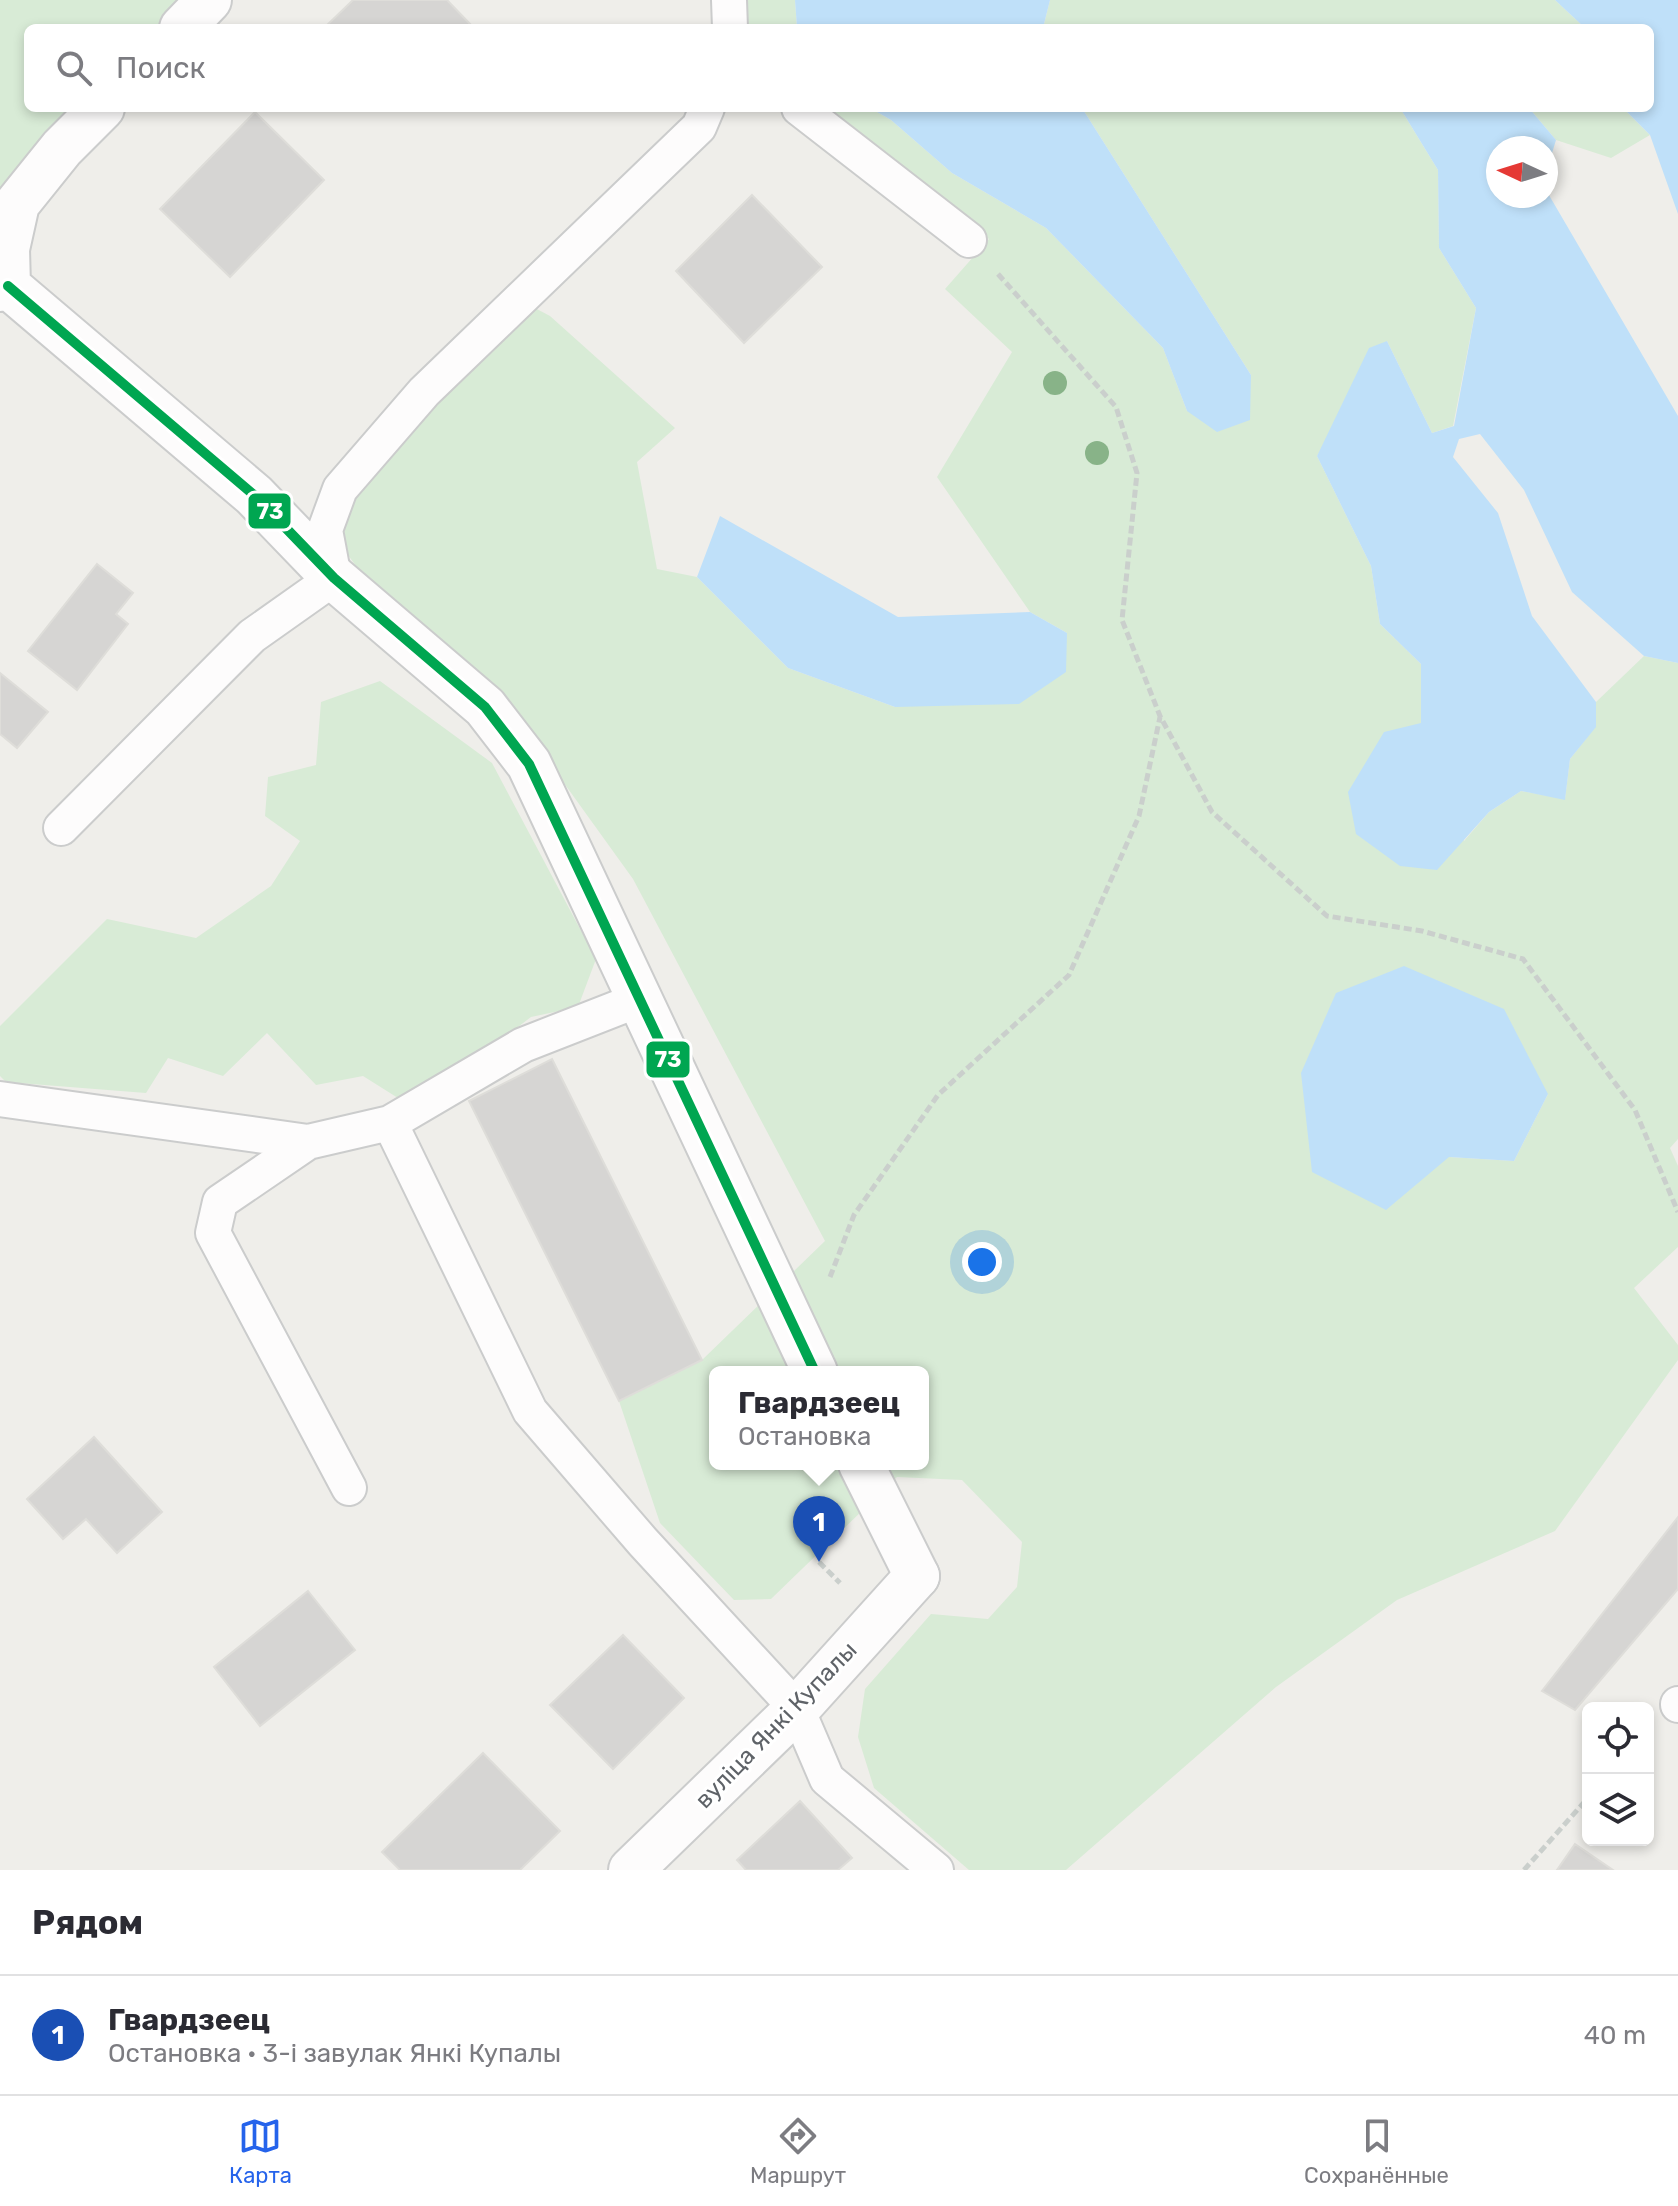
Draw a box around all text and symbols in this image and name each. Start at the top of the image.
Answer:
search box [24,24,1654,112]
icon: search [52,46,96,90]
text: Поиск [116,50,206,86]
north arrow [1486,136,1558,208]
line badge: 73 [247,492,292,530]
text: 73 [256,498,284,525]
line badge: 73 [645,1040,691,1079]
text: 73 [654,1046,682,1073]
your location [962,1242,1002,1282]
popup [709,1366,929,1470]
text: Гвардзеец [738,1385,900,1421]
text: Остановка [738,1421,871,1452]
pin: 1 [793,1496,845,1562]
street label: вуліца Янкі Купалы [689,1636,863,1814]
map controls [1582,1702,1654,1846]
button: locate [1582,1702,1654,1774]
button: layers [1582,1774,1654,1846]
text: Рядом [32,1902,143,1943]
text: Гвардзеец [108,2002,270,2038]
text: 1 [52,2020,64,2051]
text: 40 m [1584,2020,1646,2051]
text: Остановка · 3-і завулак Янкі Купалы [108,2038,561,2069]
tab: Карта [229,2114,292,2189]
tab: Маршрут [750,2114,846,2189]
tab: Сохранённые [1304,2114,1449,2189]

